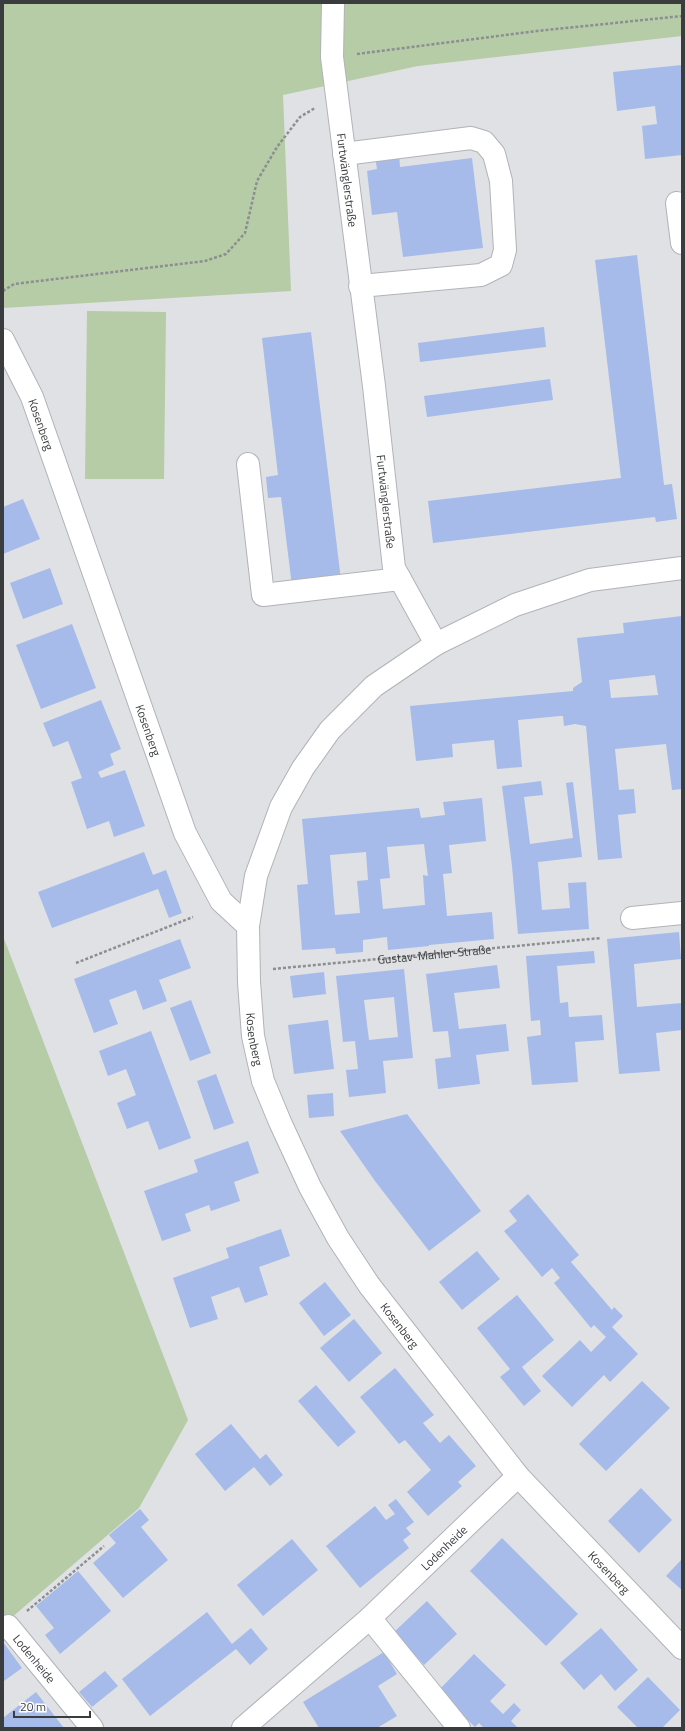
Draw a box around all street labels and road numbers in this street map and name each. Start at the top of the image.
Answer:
street label: Furtwänglerstraße [332,132,363,228]
street label: Kosenberg [24,396,59,453]
street label: Furtwänglerstraße [372,454,401,550]
street label: Kosenberg [131,702,167,759]
street label: Gustav-Mahler-Straße [377,939,492,969]
street label: Kosenberg [242,1012,269,1068]
street label: Kosenberg [376,1298,424,1352]
street label: Lodenheide [416,1520,471,1574]
street label: Kosenberg [584,1546,635,1598]
street label: Lodenheide [9,1630,61,1687]

